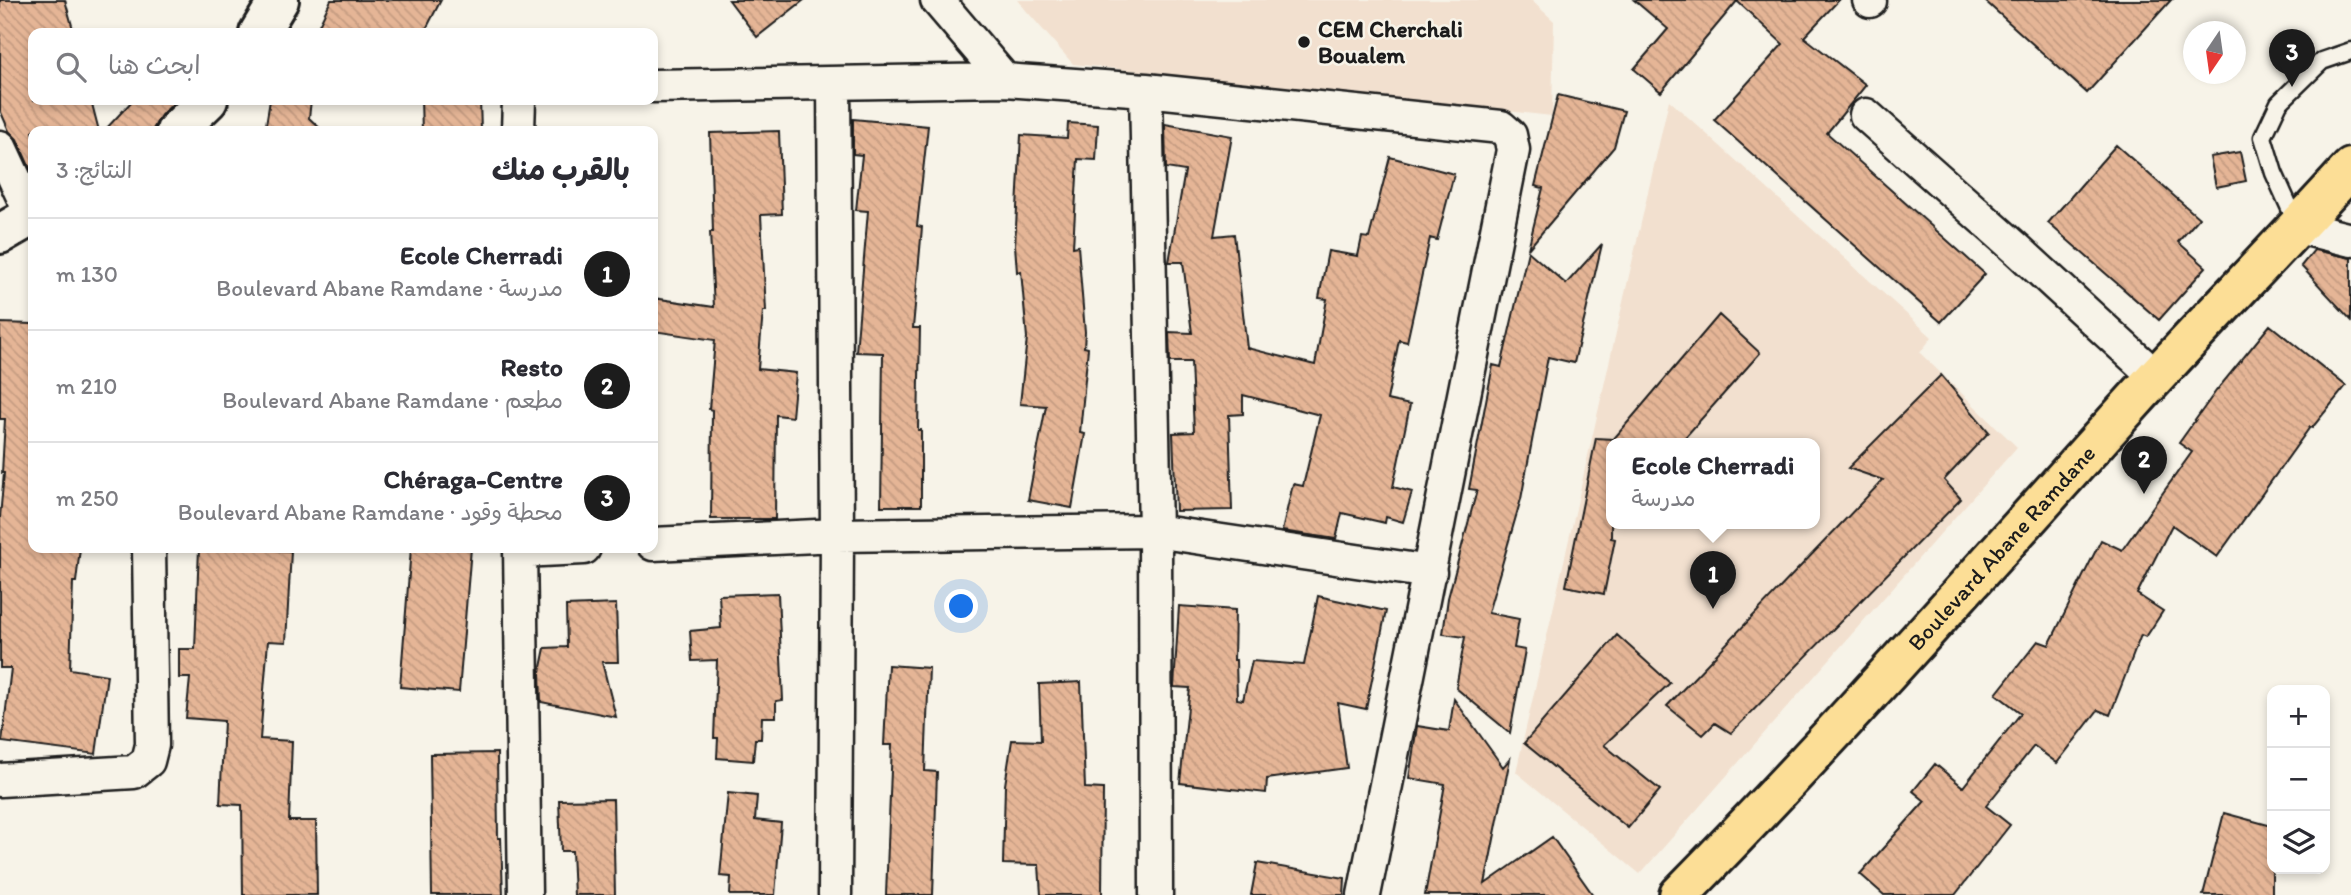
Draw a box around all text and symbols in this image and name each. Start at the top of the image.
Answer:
place label: CEM Cherchali Boualem [1318,15,1463,69]
north arrow [2183,21,2246,84]
search box [28,28,658,105]
pin: 3 [2269,29,2315,87]
marker: CEM Cherchali Boualem [1296,34,1312,50]
icon: search [52,48,90,86]
text: ابحث هنا [108,49,201,81]
text: بالقرب منك [492,151,630,188]
text: النتائج: 3 [56,156,132,184]
text: Ecole Cherradi [400,239,563,271]
text: 130 m [56,260,118,288]
text: 1 [602,260,612,288]
text: مدرسة · Boulevard Abane Ramdane [216,274,563,302]
text: Resto [501,351,563,383]
text: 210 m [56,372,117,400]
text: 2 [601,372,613,400]
text: مطعم · Boulevard Abane Ramdane [222,386,563,414]
pin: 2 [2121,436,2167,494]
popup [1606,438,1820,529]
street label: Boulevard Abane Ramdane [1902,439,2101,656]
text: Ecole Cherradi [1632,449,1794,481]
text: Chéraga-Centre [384,463,563,495]
text: 250 m [56,484,119,512]
text: 3 [601,484,613,512]
text: مدرسة [1632,484,1696,512]
text: محطة وقود · Boulevard Abane Ramdane [178,498,563,526]
pin: 1 [1690,551,1736,609]
your location [944,589,978,623]
map controls [2267,685,2330,874]
button: + [2267,685,2330,748]
button: − [2267,748,2330,811]
button: layers [2267,811,2330,874]

